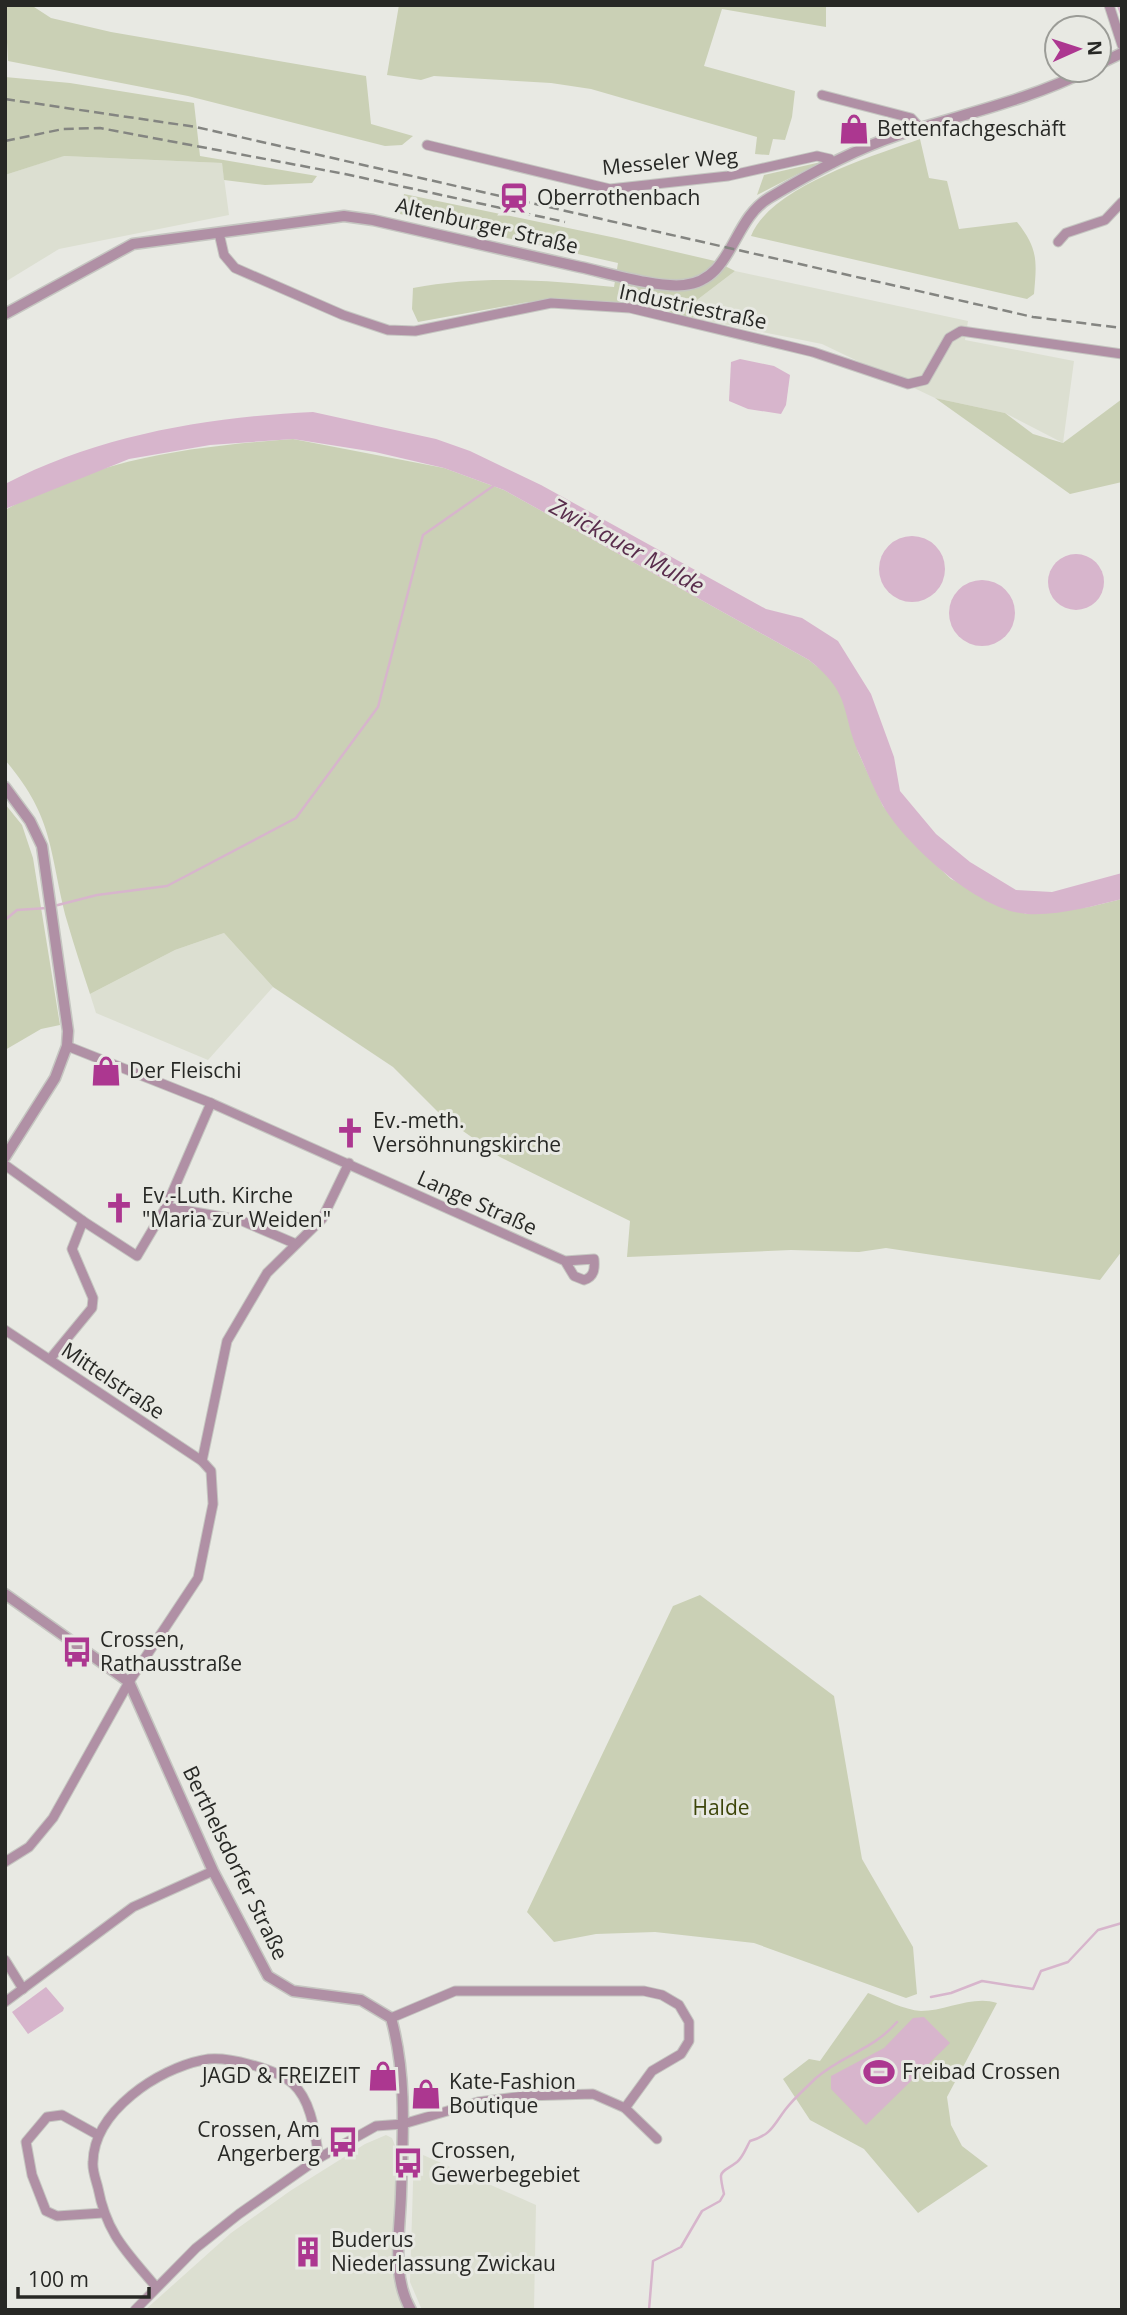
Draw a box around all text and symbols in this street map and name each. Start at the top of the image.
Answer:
north arrow [1043,14,1113,84]
text: N [1082,40,1108,57]
shop icon: Bettenfachgeschäft [837,112,871,146]
place label: Bettenfachgeschäft [877,114,1066,142]
street label: Messeler Weg [601,141,739,181]
station icon: Oberrothenbach [497,181,531,215]
place label: Oberrothenbach [537,183,700,211]
street label: Altenburger Straße [393,190,581,260]
street label: Industriestraße [617,277,770,335]
water label: Zwickauer Mulde [544,489,710,601]
shop icon: Der Fleischi [89,1054,123,1088]
place label: Der Fleischi [129,1056,242,1084]
place label: Ev.-meth. Versöhnungskirche [373,1106,561,1158]
church icon: Ev.-meth. Versöhnungskirche [333,1116,367,1150]
street label: Lange Straße [413,1163,542,1241]
place label: Ev.-Luth. Kirche "Maria zur Weiden" [142,1181,331,1233]
church icon: Ev.-Luth. Kirche "Maria zur Weiden" [102,1191,136,1225]
street label: Mittelstraße [56,1335,171,1425]
place label: Crossen, Rathausstraße [100,1625,242,1677]
bus stop icon: Crossen, Rathausstraße [60,1635,94,1669]
street label: Berthelsdorfer Straße [177,1761,295,1964]
park label: Halde [692,1793,750,1821]
sports icon: Freibad Crossen [862,2055,896,2089]
place label: Freibad Crossen [902,2057,1060,2085]
shop icon: JAGD & FREIZEIT [366,2059,400,2093]
place label: JAGD & FREIZEIT [200,2061,360,2089]
place label: Kate-Fashion Boutique [449,2067,576,2119]
shop icon: Kate-Fashion Boutique [409,2077,443,2111]
place label: Crossen, Am Angerberg [197,2115,320,2167]
bus stop icon: Crossen, Am Angerberg [326,2125,360,2159]
place label: Crossen, Gewerbegebiet [431,2136,580,2188]
bus stop icon: Crossen, Gewerbegebiet [391,2146,425,2180]
place label: Buderus Niederlassung Zwickau [331,2225,556,2277]
building icon: Buderus Niederlassung Zwickau [291,2235,325,2269]
scale bar [18,2256,149,2300]
text: 100 m [28,2265,89,2293]

